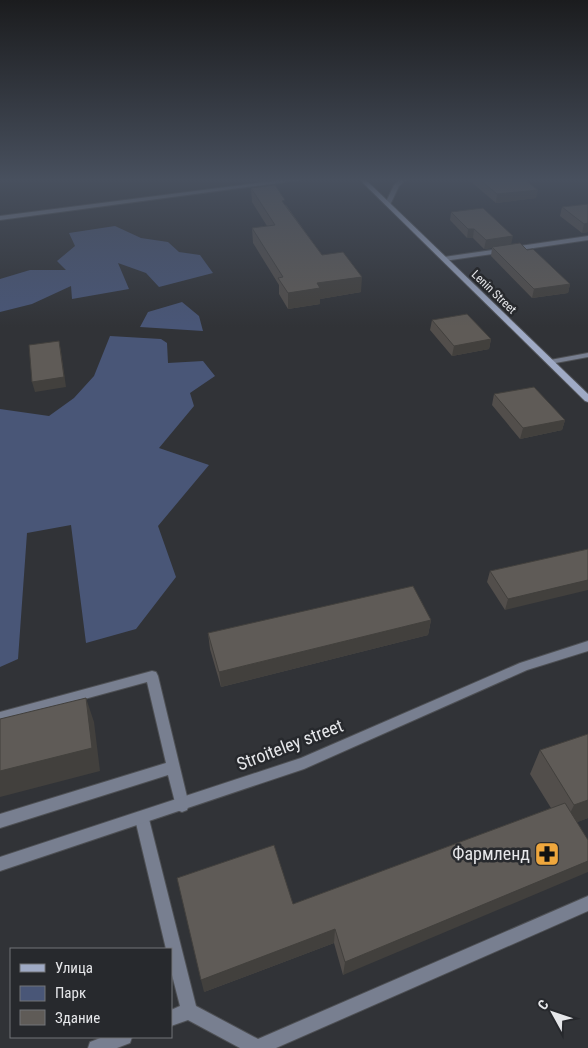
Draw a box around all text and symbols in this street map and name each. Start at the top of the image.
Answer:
street label: Lenin Street [469,267,520,317]
street label: Stroiteley street [234,715,346,774]
pharmacy icon: Фармленд [534,841,560,867]
place label: Фармленд [452,843,530,864]
legend [10,948,172,1038]
text: Улица [55,959,93,977]
text: Парк [55,984,86,1002]
north arrow [528,988,578,1038]
text: С [534,996,552,1013]
text: Здание [55,1009,100,1027]

